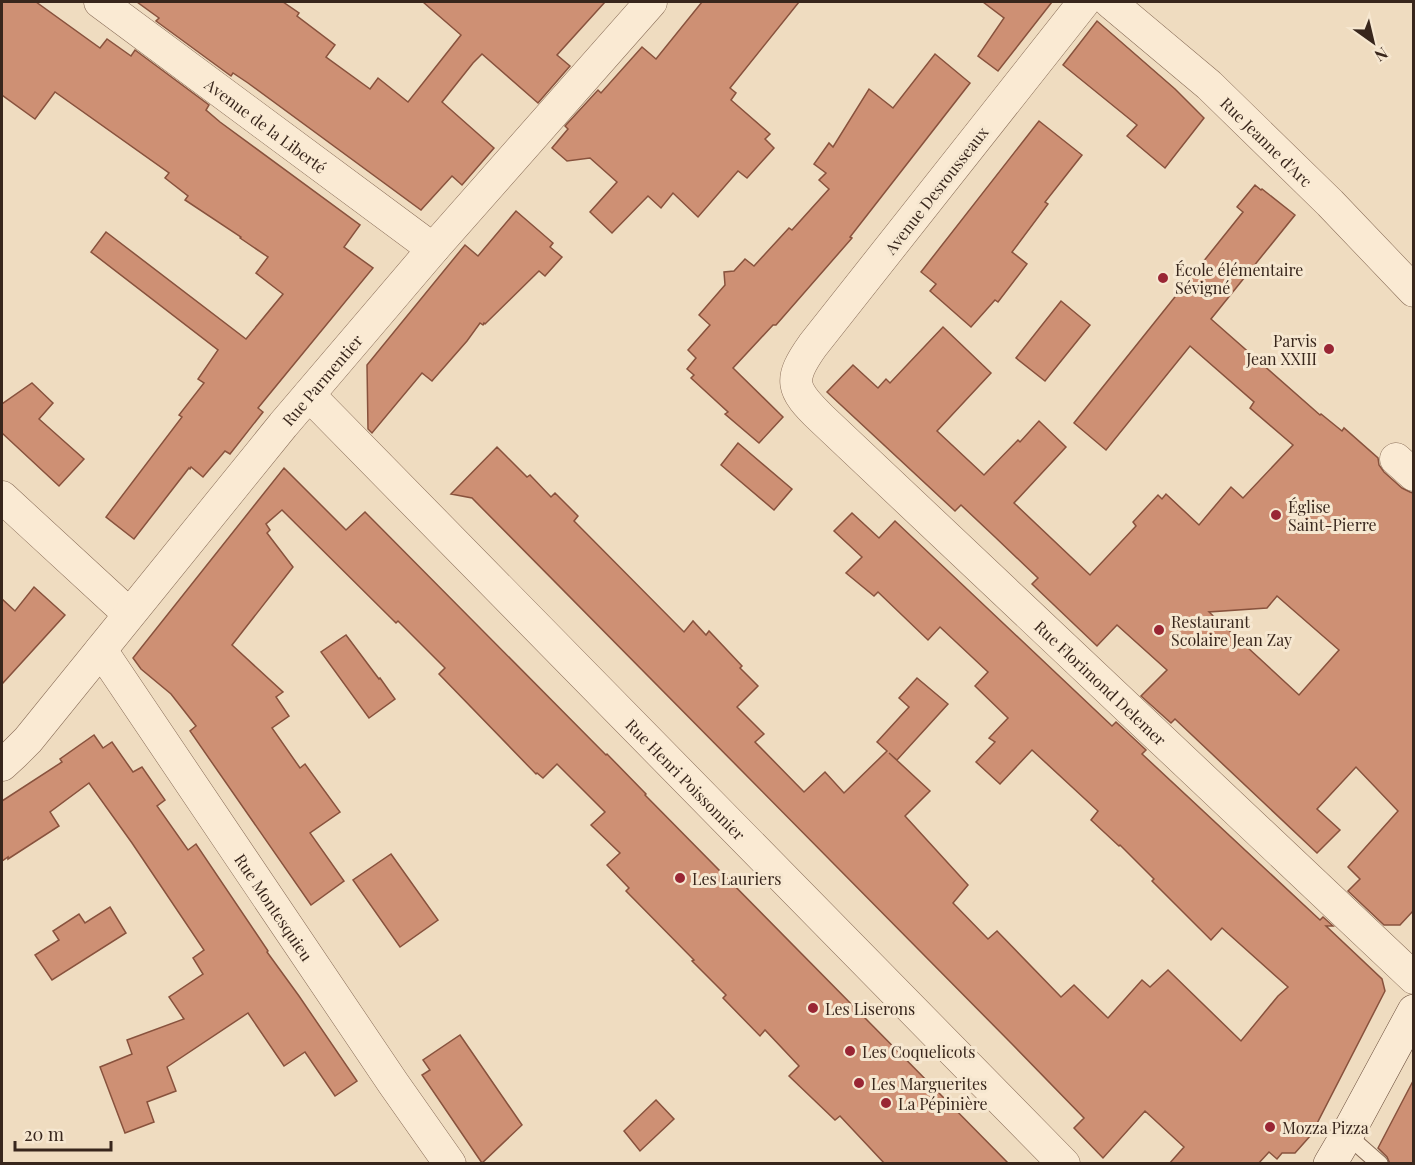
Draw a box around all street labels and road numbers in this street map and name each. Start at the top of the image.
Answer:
street label: Avenue de la Liberté [200,73,331,177]
street label: Rue Jeanne d'Arc [1217,92,1317,191]
street label: Avenue Desrousseaux [879,121,993,259]
street label: Rue Parmentier [277,330,367,430]
street label: Rue Florimond Delemer [1031,615,1171,749]
street label: Rue Henri Poissonnier [622,714,750,844]
street label: Rue Montesquieu [231,849,318,965]

